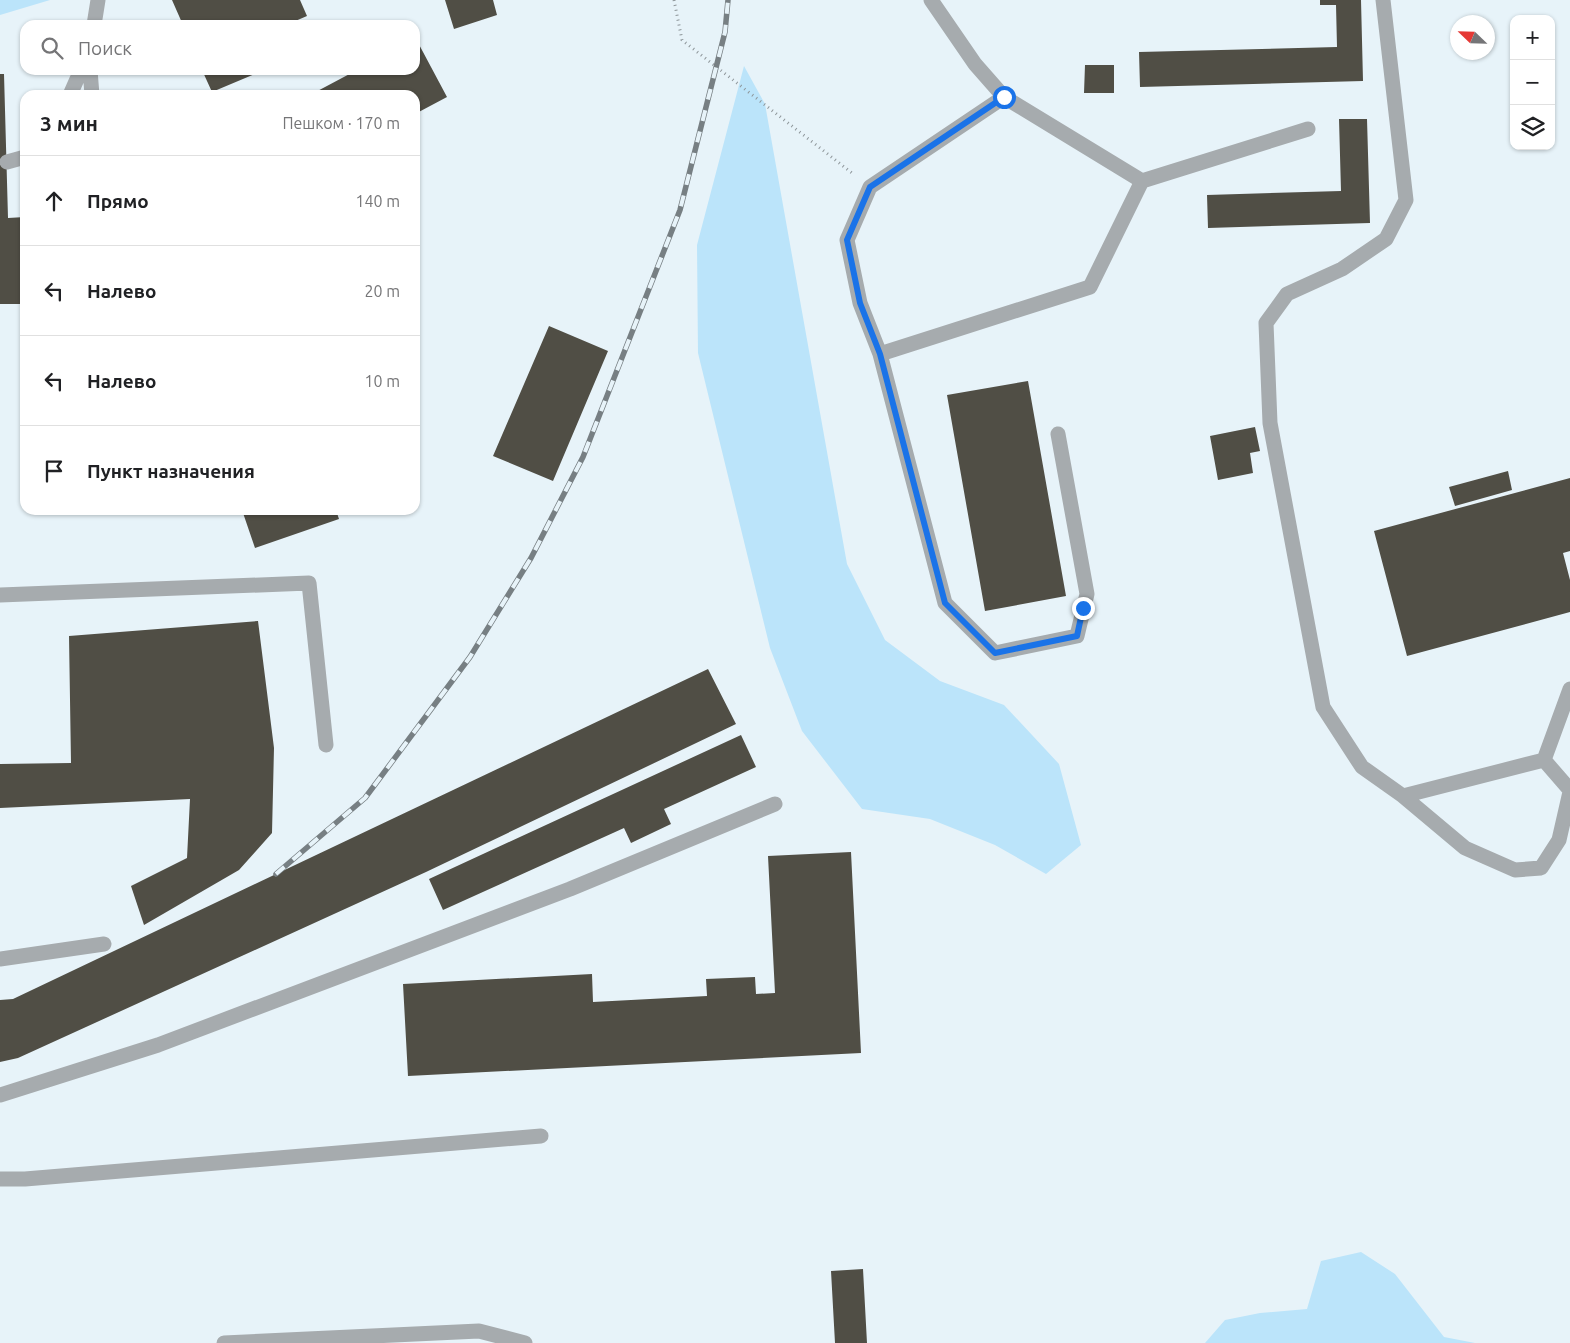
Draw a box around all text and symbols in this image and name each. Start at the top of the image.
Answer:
north arrow [1450,15,1495,60]
map controls [1510,15,1555,150]
button: + [1510,15,1555,60]
search box [20,20,420,75]
icon: search [38,34,66,62]
text: Поиск [78,37,132,59]
button: − [1510,60,1555,105]
route start [993,86,1016,109]
button: layers [1510,105,1555,150]
text: 3 мин [40,111,98,135]
text: Пешком · 170 m [282,114,400,132]
icon: ahead [40,187,68,215]
text: Прямо [87,190,149,212]
text: 140 m [355,192,400,210]
icon: left [40,277,68,305]
text: Налево [87,280,156,302]
text: 20 m [364,282,400,300]
icon: left [40,367,68,395]
text: Налево [87,370,156,392]
text: 10 m [364,372,400,390]
icon: arrive [40,457,68,485]
text: Пункт назначения [87,460,255,482]
route end [1072,597,1095,620]

